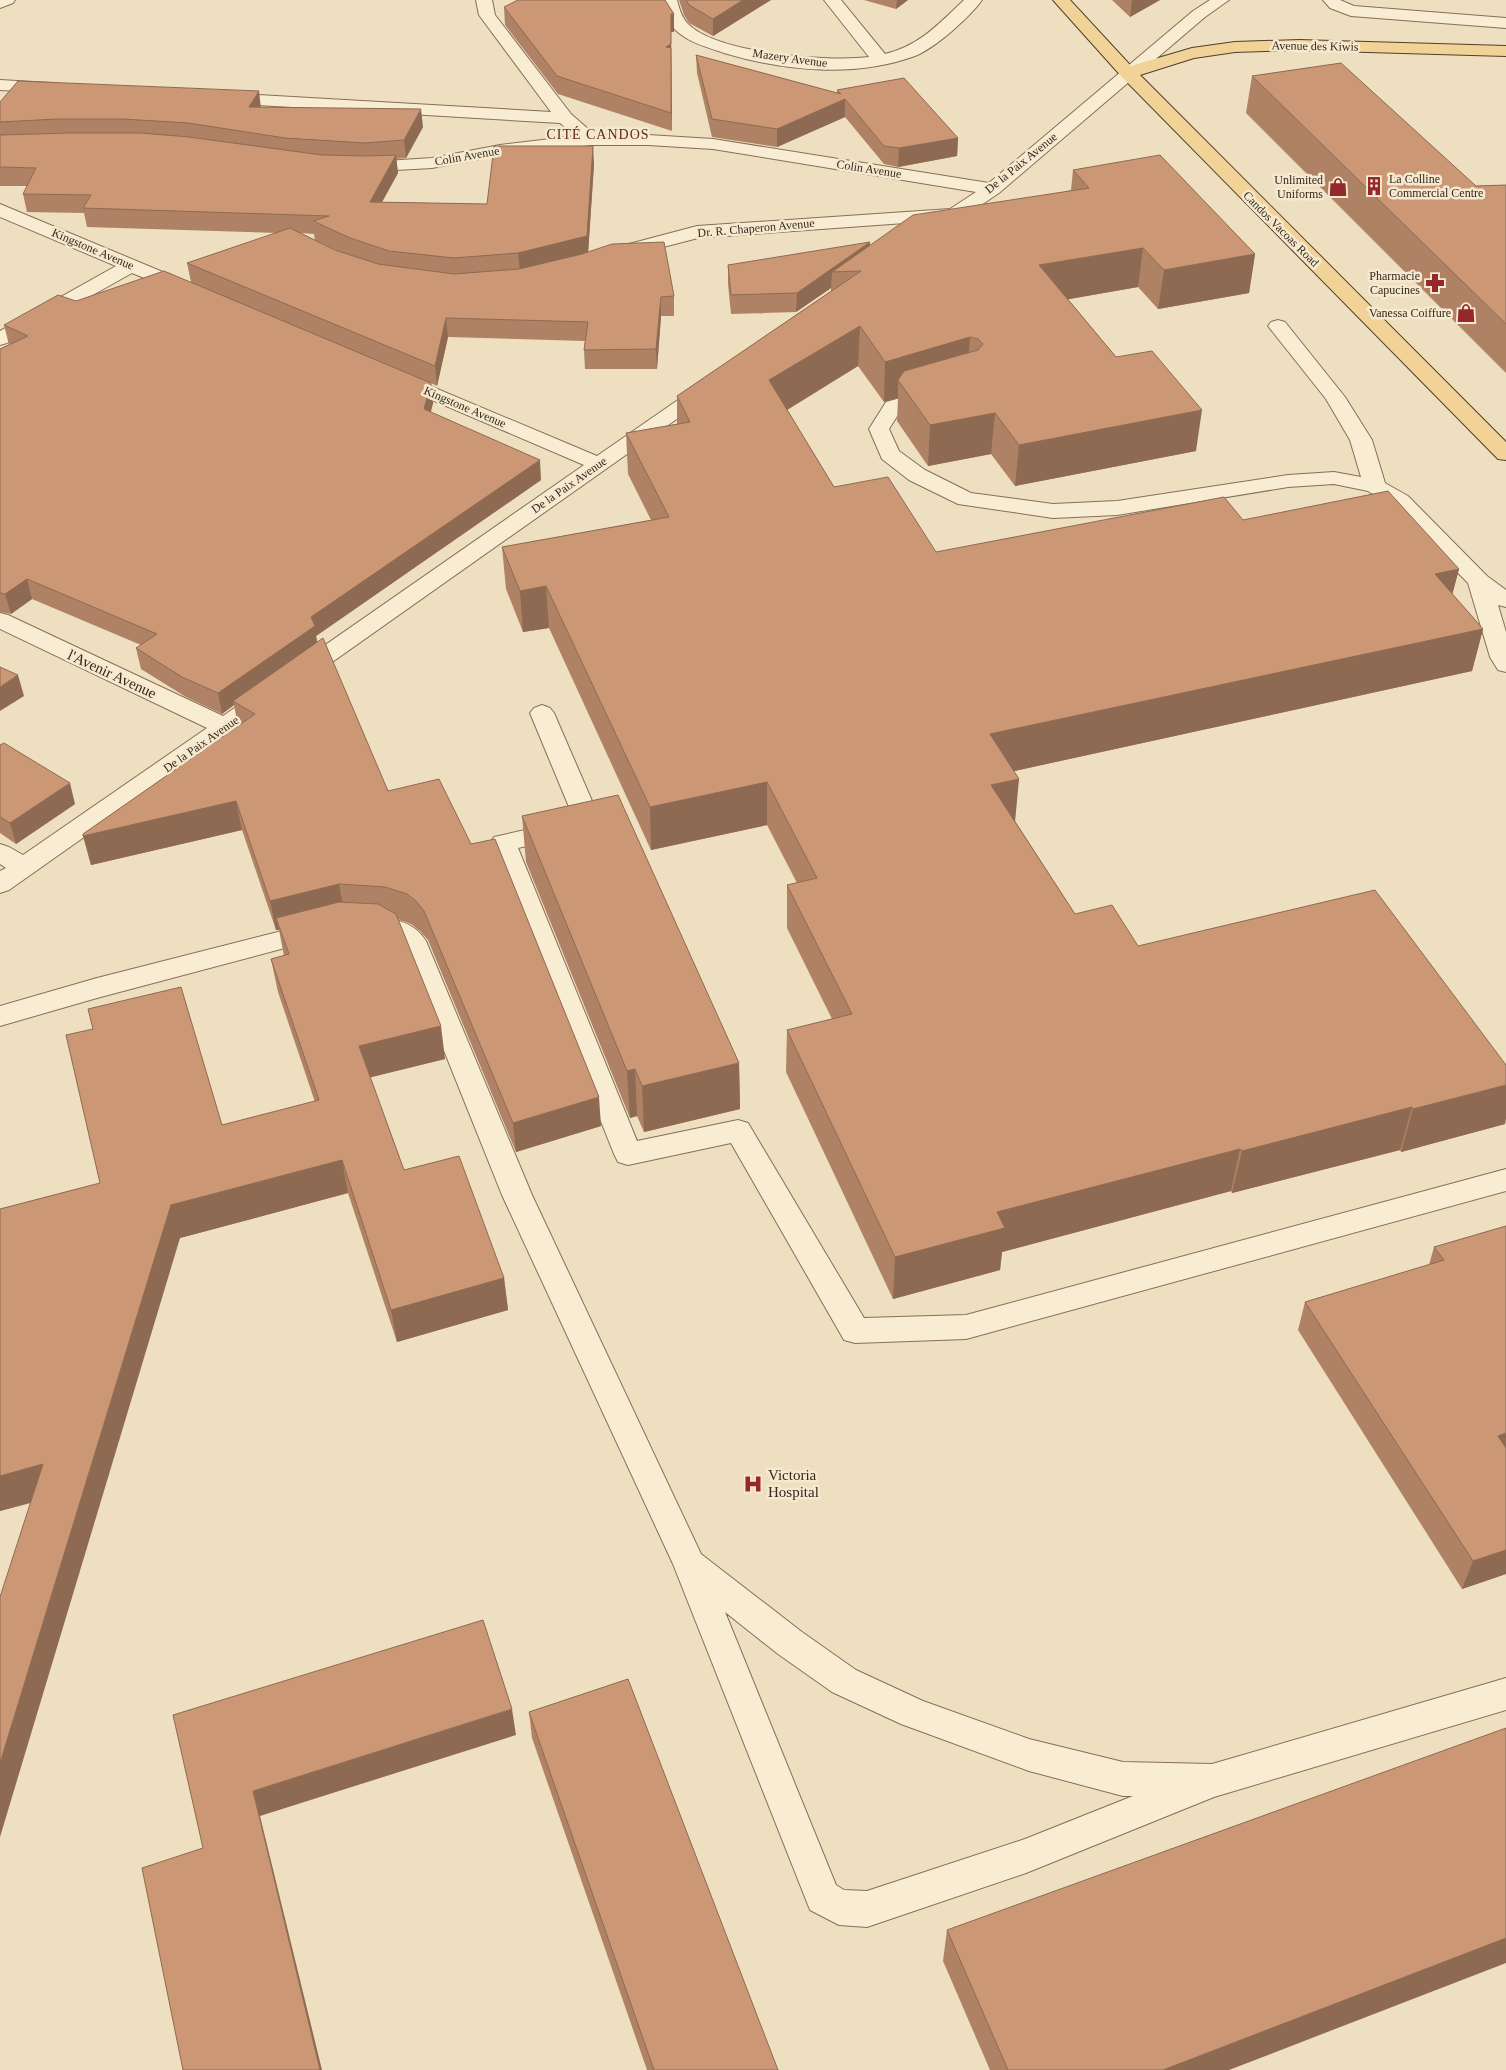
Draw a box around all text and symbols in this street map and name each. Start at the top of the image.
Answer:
street label: Avenue des Kiwis [1271,38,1359,54]
street label: Mazery Avenue [752,46,828,70]
district label: CITÉ CANDOS [546,126,650,142]
street label: De la Paix Avenue [982,130,1060,196]
street label: Colin Avenue [434,143,500,169]
street label: Colin Avenue [836,157,902,181]
place label: La Colline Commercial Centre [1389,172,1483,200]
place label: Unlimited Uniforms [1274,173,1323,201]
building icon: La Colline Commercial Centre [1363,175,1385,197]
shop icon: Unlimited Uniforms [1327,176,1349,198]
street label: Candos Vacoas Road [1240,188,1322,270]
street label: Dr. R. Chaperon Avenue [697,216,815,240]
street label: Kingstone Avenue [50,225,136,273]
place label: Pharmacie Capucines [1369,269,1420,297]
pharmacy icon: Pharmacie Capucines [1424,272,1446,294]
shop icon: Vanessa Coiffure [1455,302,1477,324]
place label: Vanessa Coiffure [1369,306,1451,320]
street label: Kingstone Avenue [422,383,508,431]
street label: De la Paix Avenue [529,454,609,516]
street label: l'Avenir Avenue [65,646,159,702]
street label: De la Paix Avenue [161,713,241,775]
place label: Victoria Hospital [768,1467,819,1500]
hospital icon: Victoria Hospital [742,1473,764,1495]

